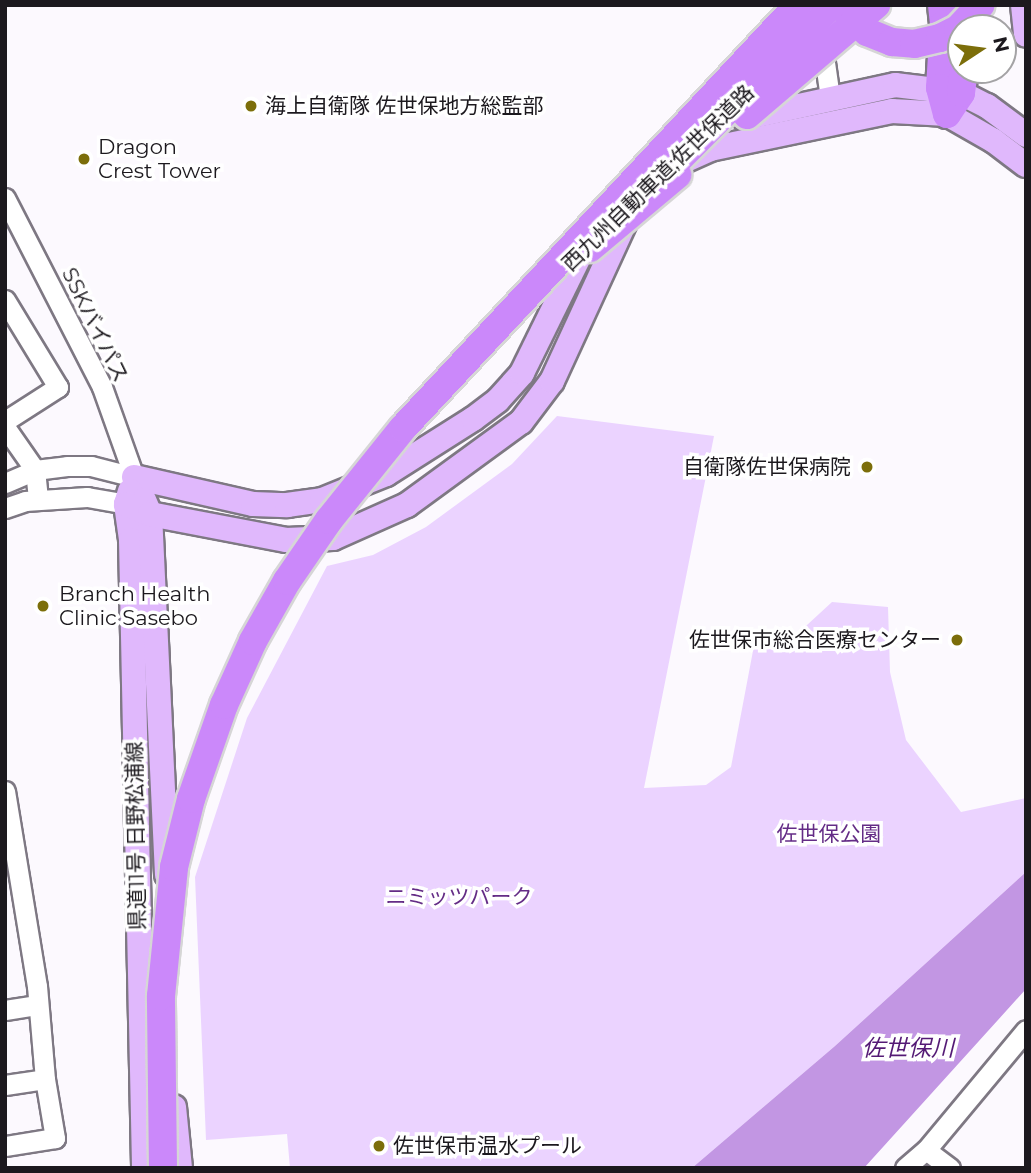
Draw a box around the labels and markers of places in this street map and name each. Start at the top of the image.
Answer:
place label: 海上自衛隊 佐世保地方総監部 [265,93,544,119]
marker: 海上自衛隊 佐世保地方総監部 [243,98,259,114]
place label: Dragon Crest Tower [98,134,221,184]
marker: Dragon Crest Tower [76,151,92,167]
place label: 自衛隊佐世保病院 [683,454,851,480]
marker: 自衛隊佐世保病院 [857,457,877,477]
place label: Branch Health Clinic Sasebo [59,581,210,631]
marker: Branch Health Clinic Sasebo [33,596,53,616]
place label: 佐世保市総合医療センター [689,627,941,653]
marker: 佐世保市総合医療センター [947,630,967,650]
place label: 佐世保市温水プール [393,1133,582,1159]
marker: 佐世保市温水プール [371,1138,387,1154]

